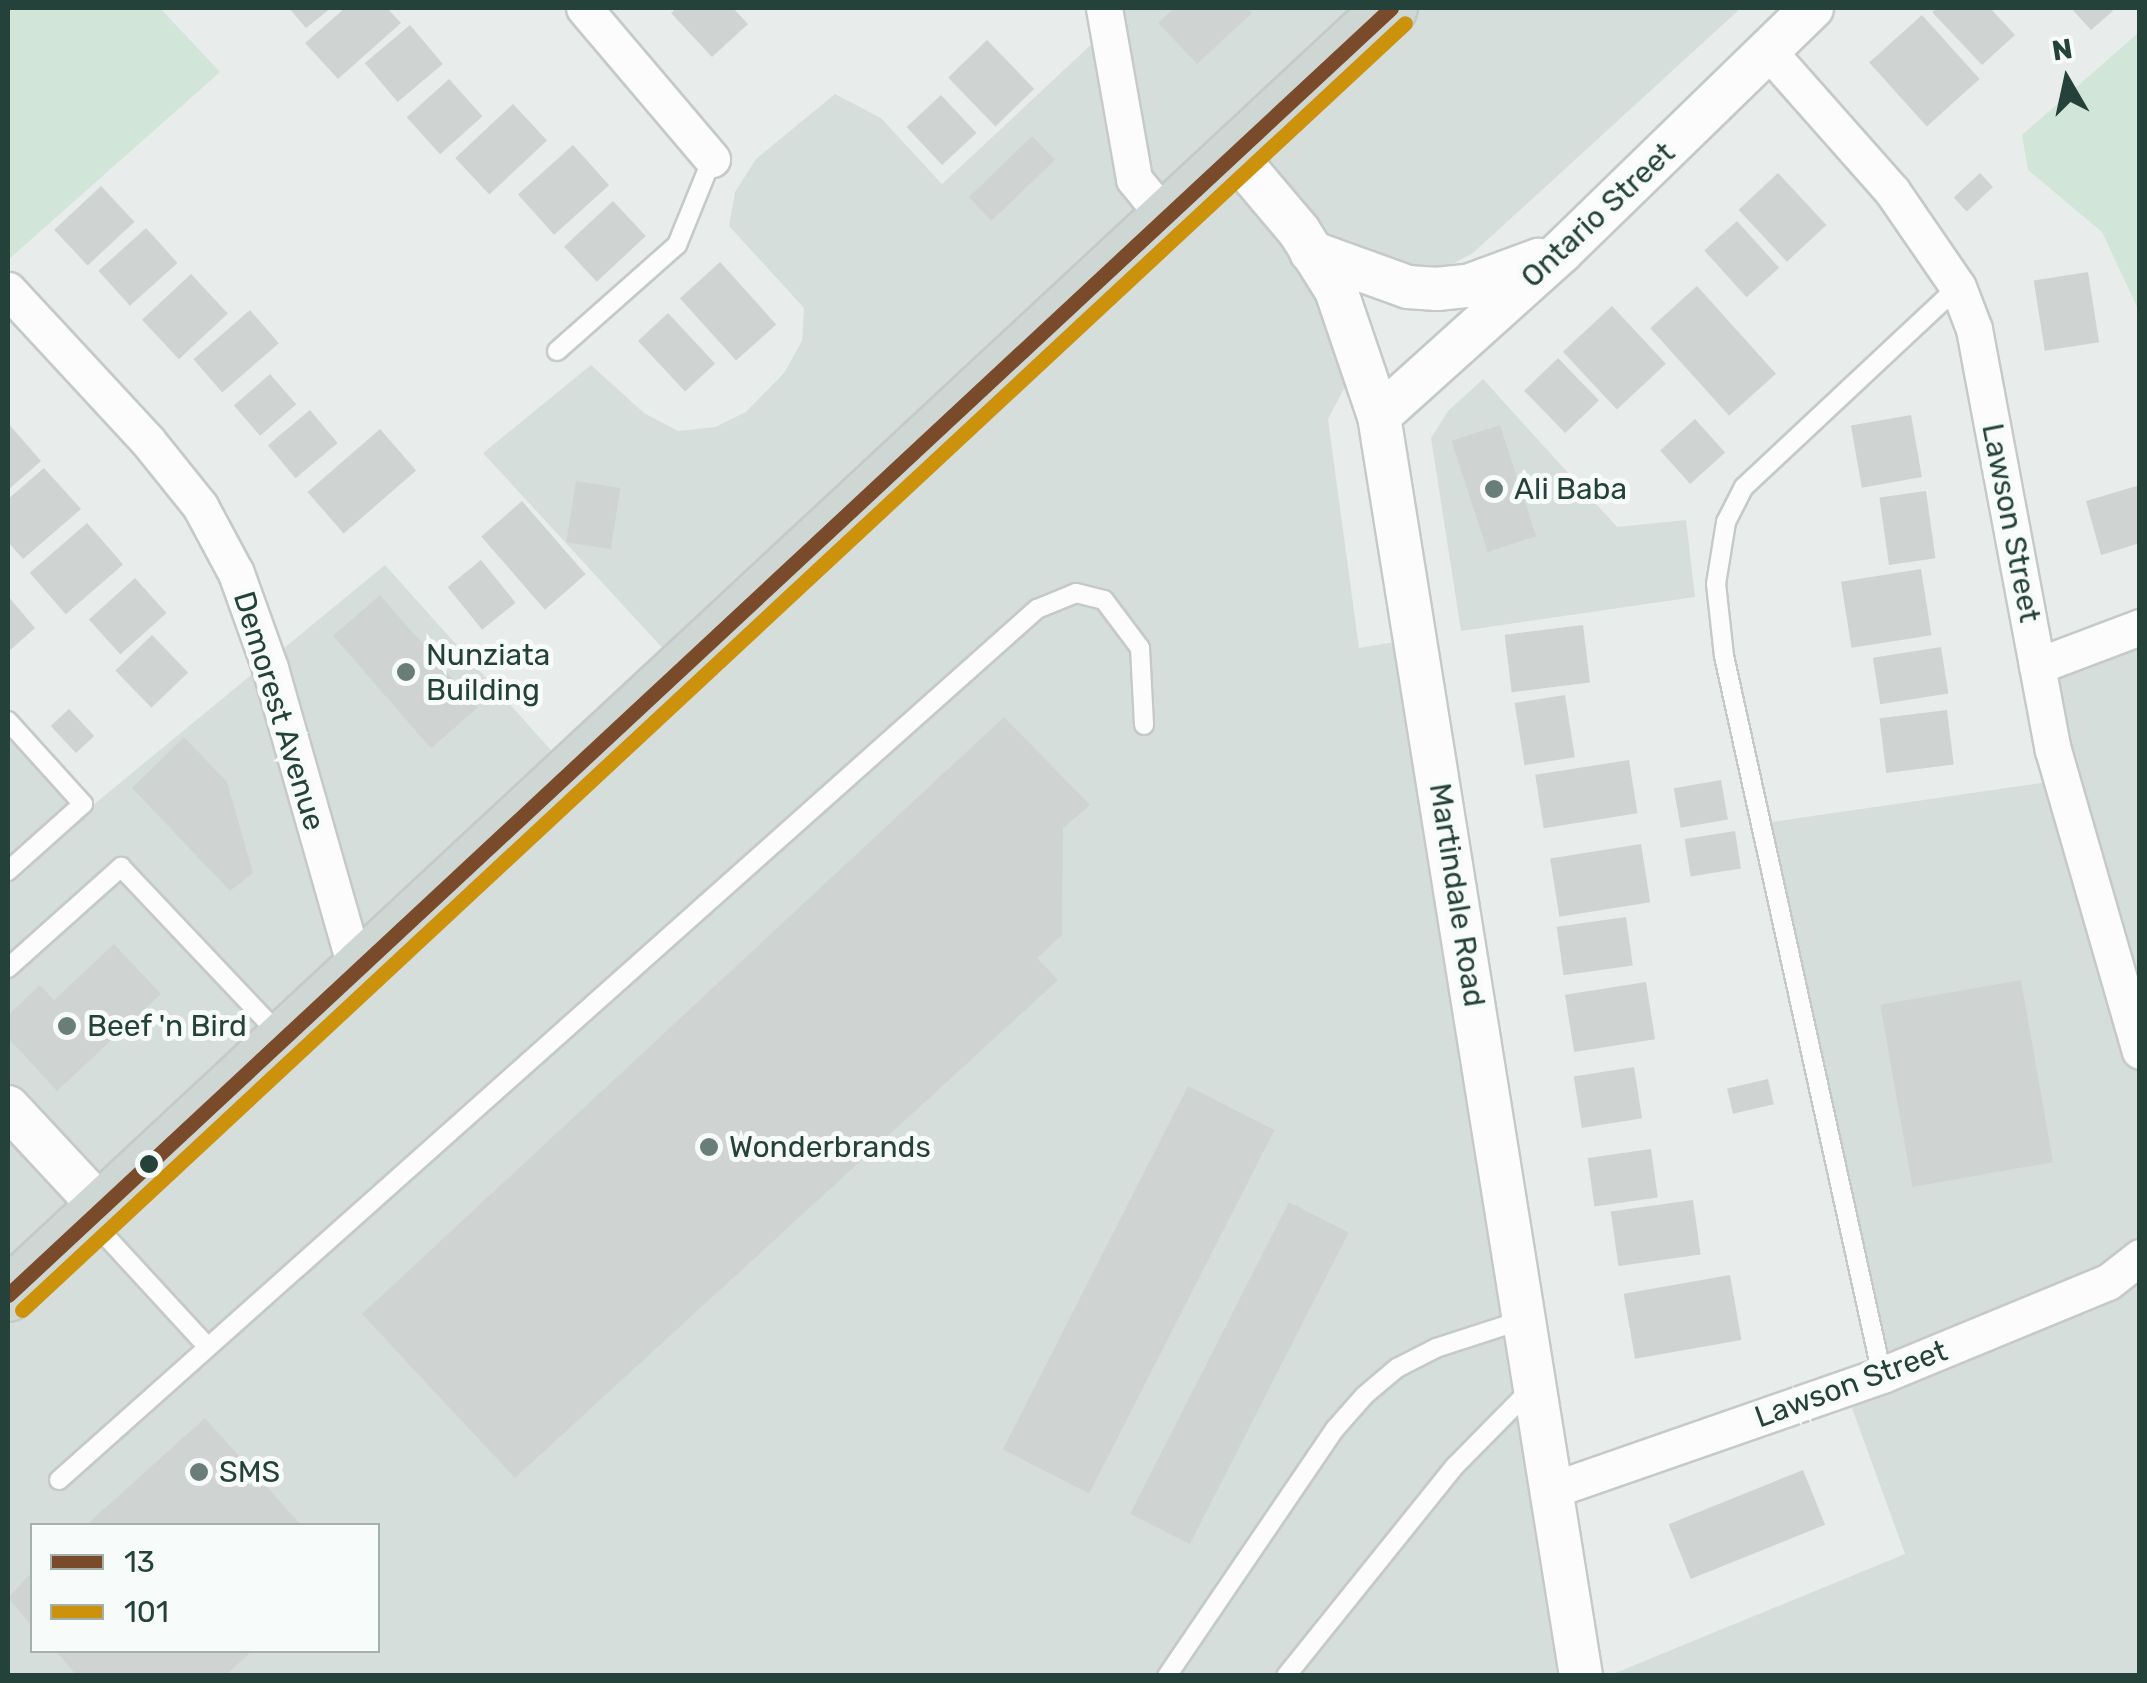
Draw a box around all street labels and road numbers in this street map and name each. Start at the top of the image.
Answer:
street label: Ontario Street [1514,135,1682,295]
street label: Lawson Street [1974,420,2048,626]
street label: Demorest Avenue [225,587,333,835]
street label: Martindale Road [1422,781,1492,1009]
street label: Lawson Street [1750,1333,1952,1435]

